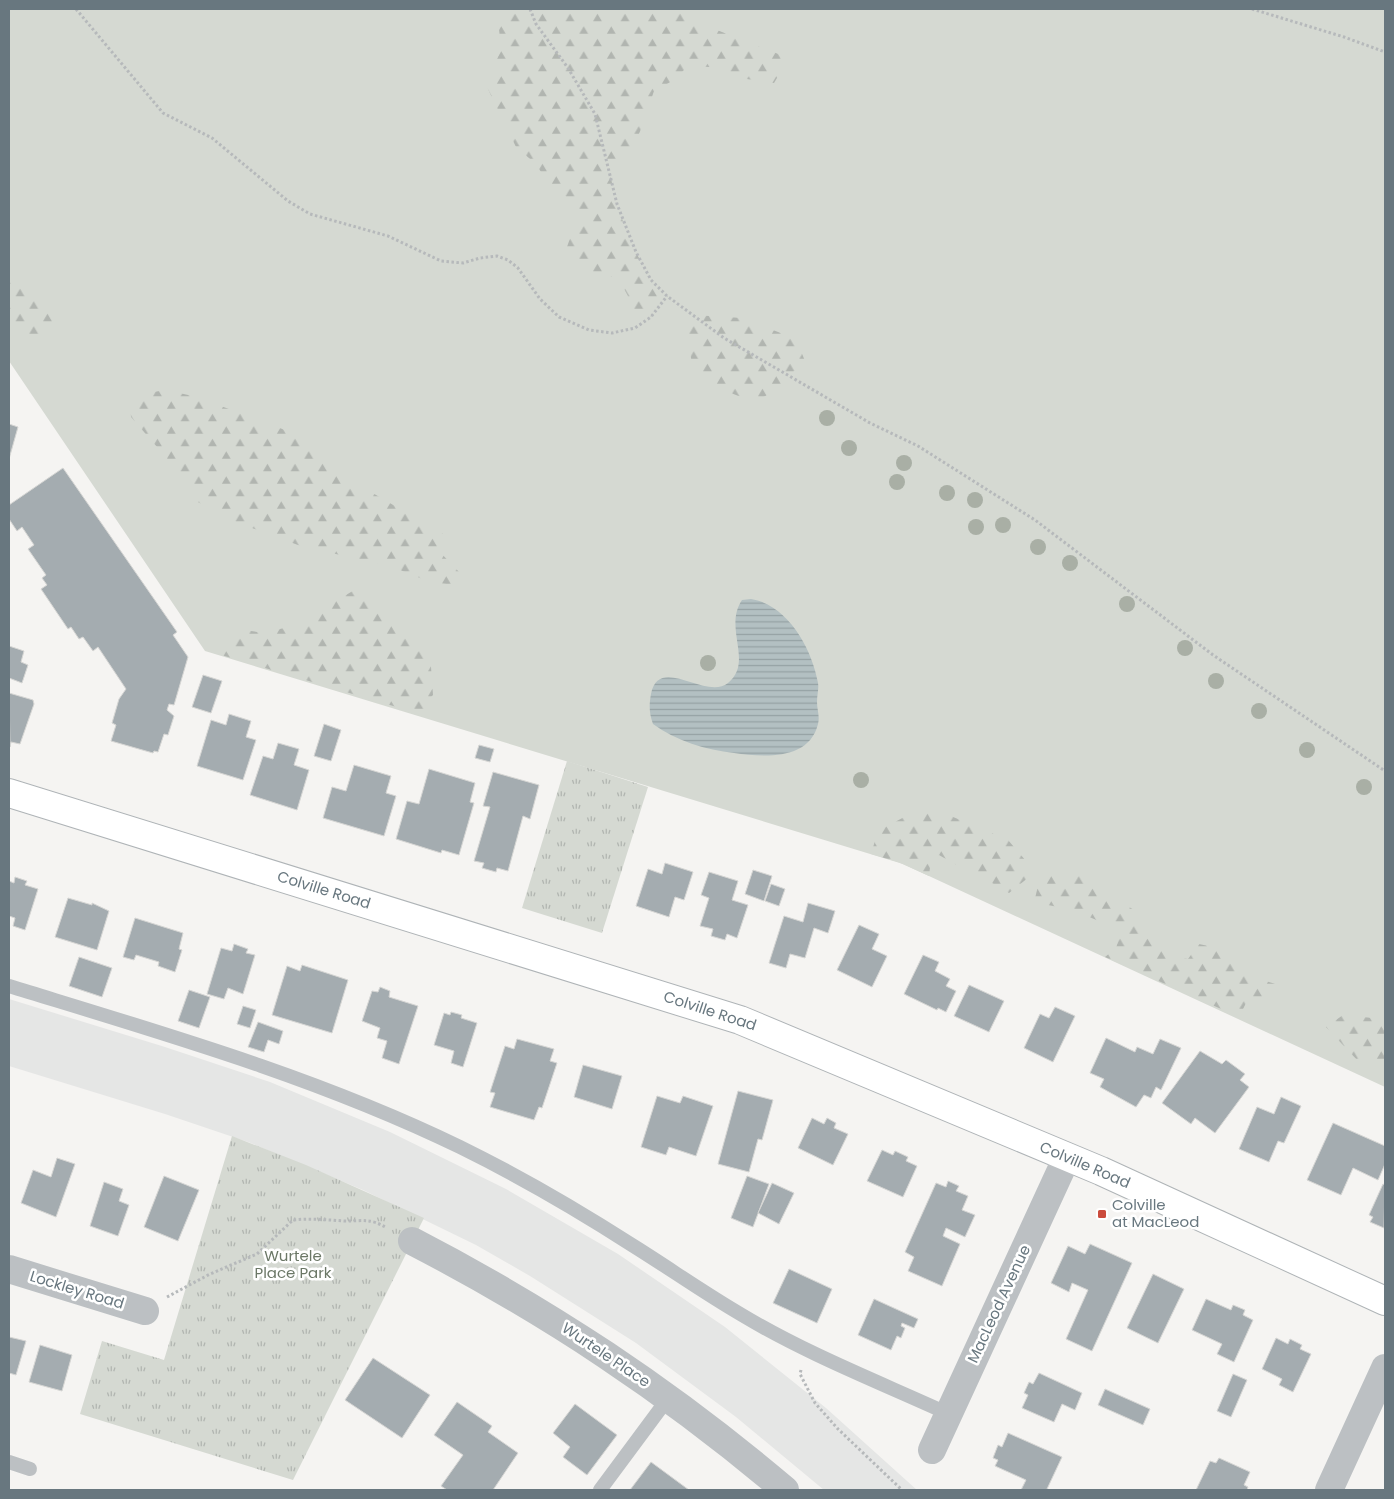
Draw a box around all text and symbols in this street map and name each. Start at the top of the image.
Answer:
street label: Colville Road [275,865,373,914]
street label: Colville Road [661,986,759,1035]
street label: Colville Road [1037,1136,1134,1193]
place label: Colville at MacLeod [1112,1194,1199,1232]
marker: Colville at MacLeod [1096,1208,1108,1220]
street label: MacLeod Avenue [962,1241,1035,1366]
park label: Wurtele Place Park [254,1245,332,1283]
street label: Lockley Road [28,1265,127,1314]
street label: Wurtele Place [558,1317,655,1392]

